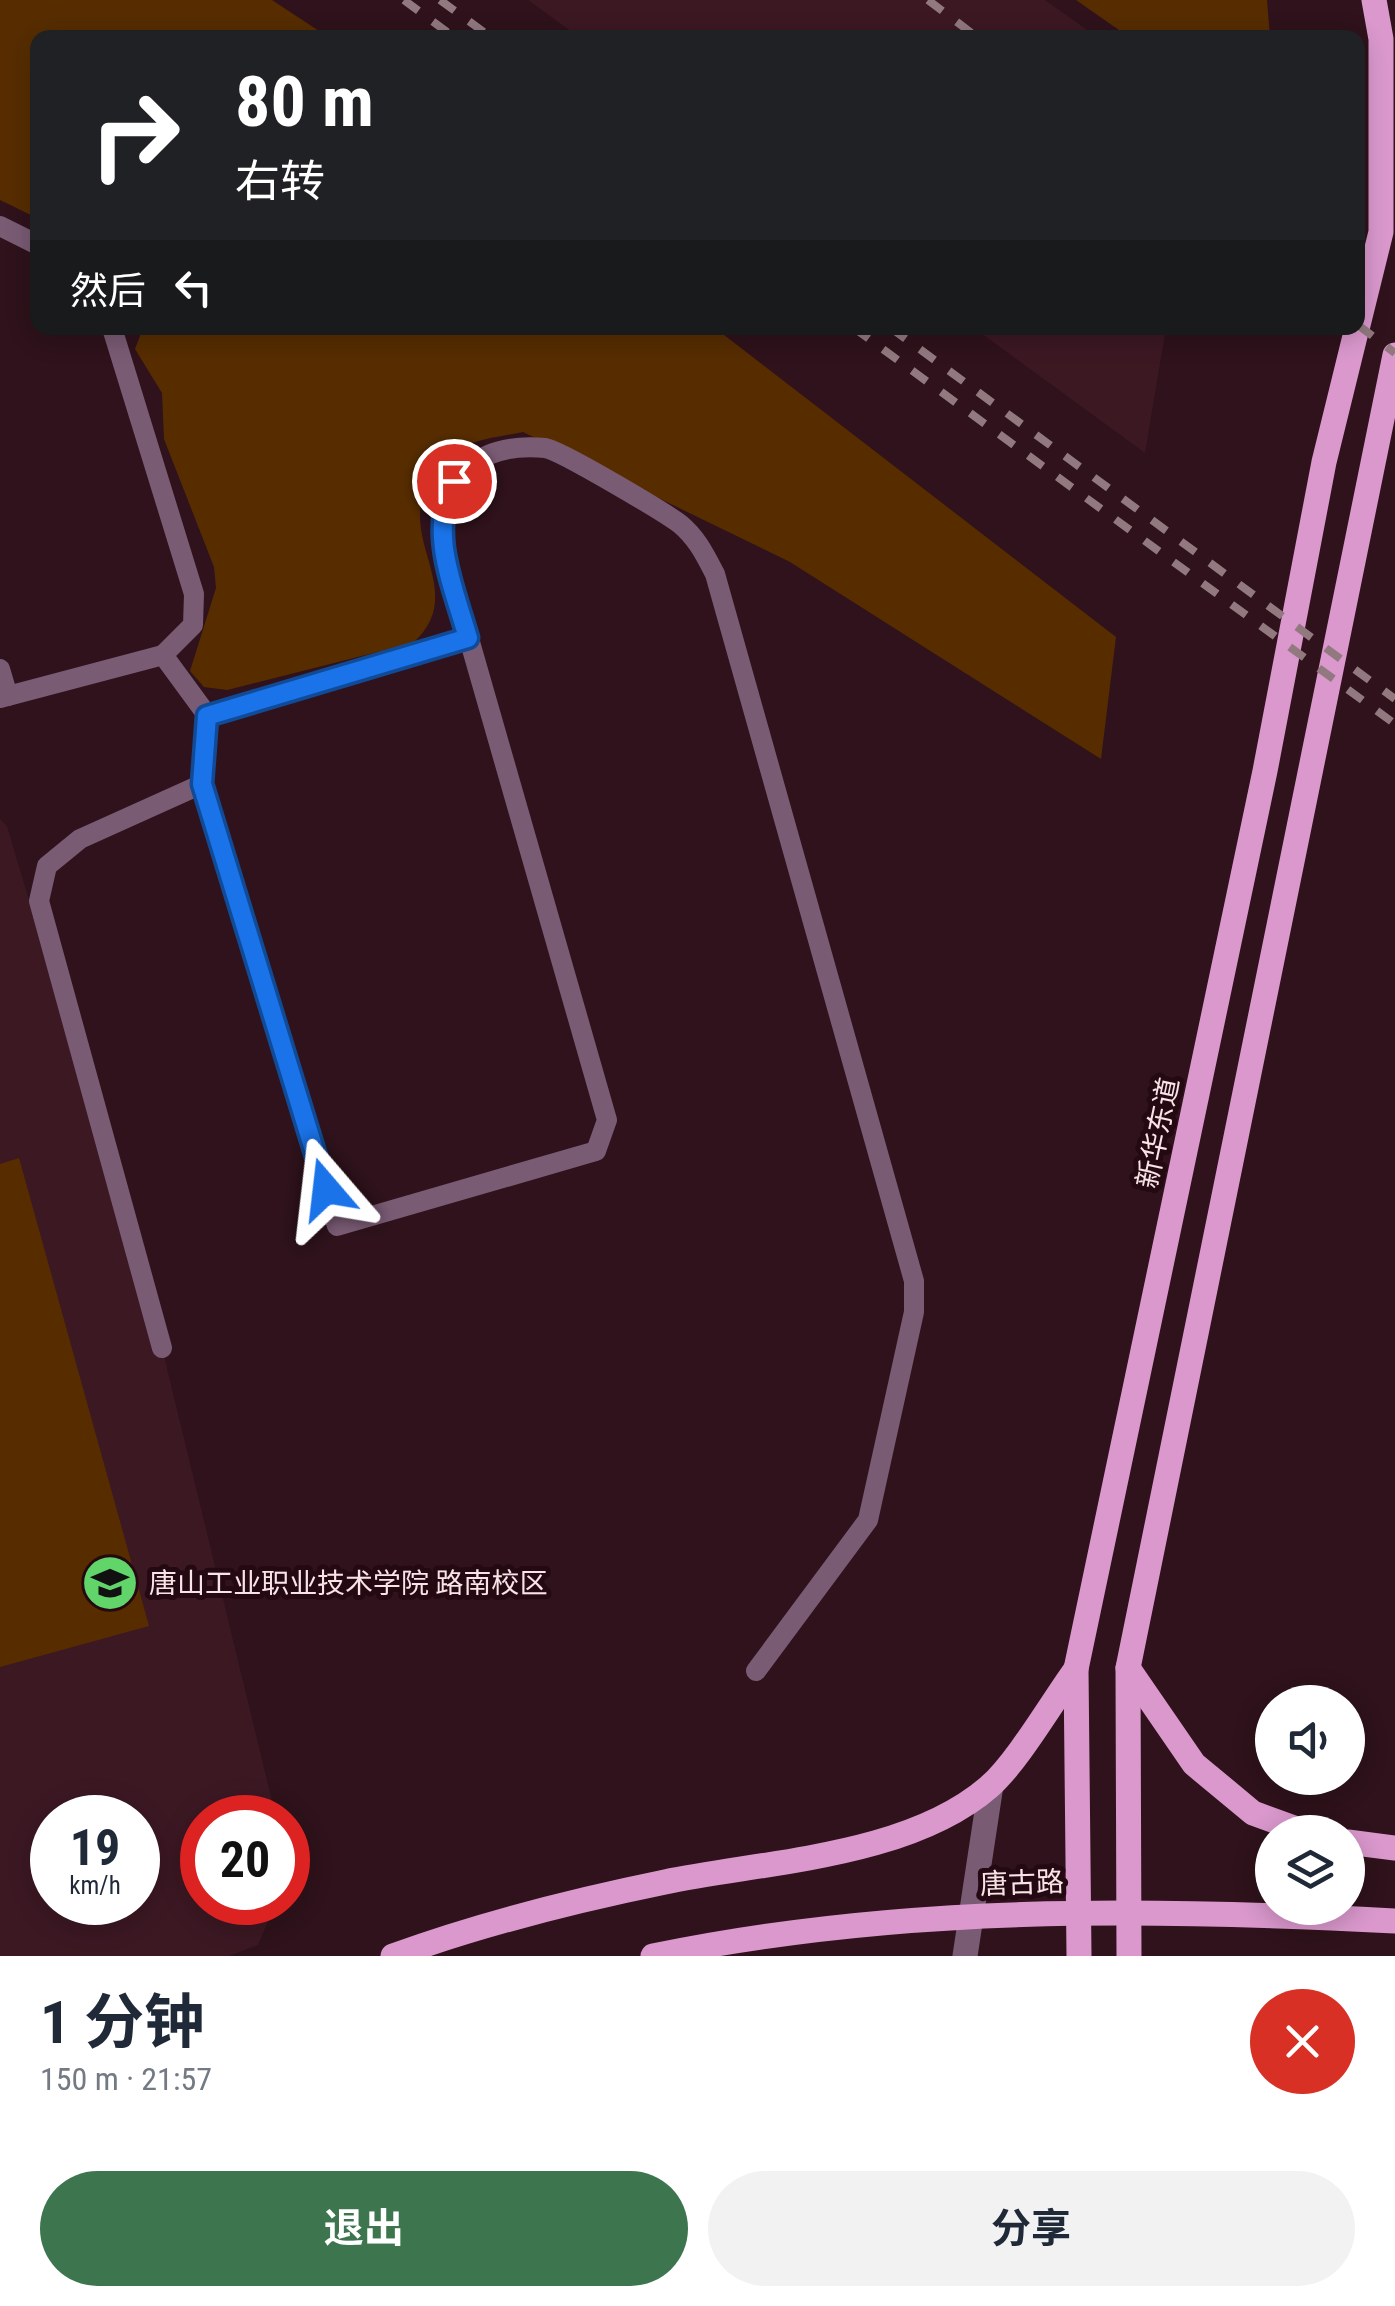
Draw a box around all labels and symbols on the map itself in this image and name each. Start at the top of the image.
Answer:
pin [412,439,497,524]
street label: 新华东道 [1130,1075,1186,1191]
position arrow [274,1137,378,1241]
school or university icon: 唐山工业职业技术学院 路南校区 [80,1553,140,1613]
place label: 唐山工业职业技术学院 路南校区 [149,1567,547,1600]
speed limit sign: 20 [180,1795,310,1925]
street label: 唐古路 [979,1865,1065,1901]

